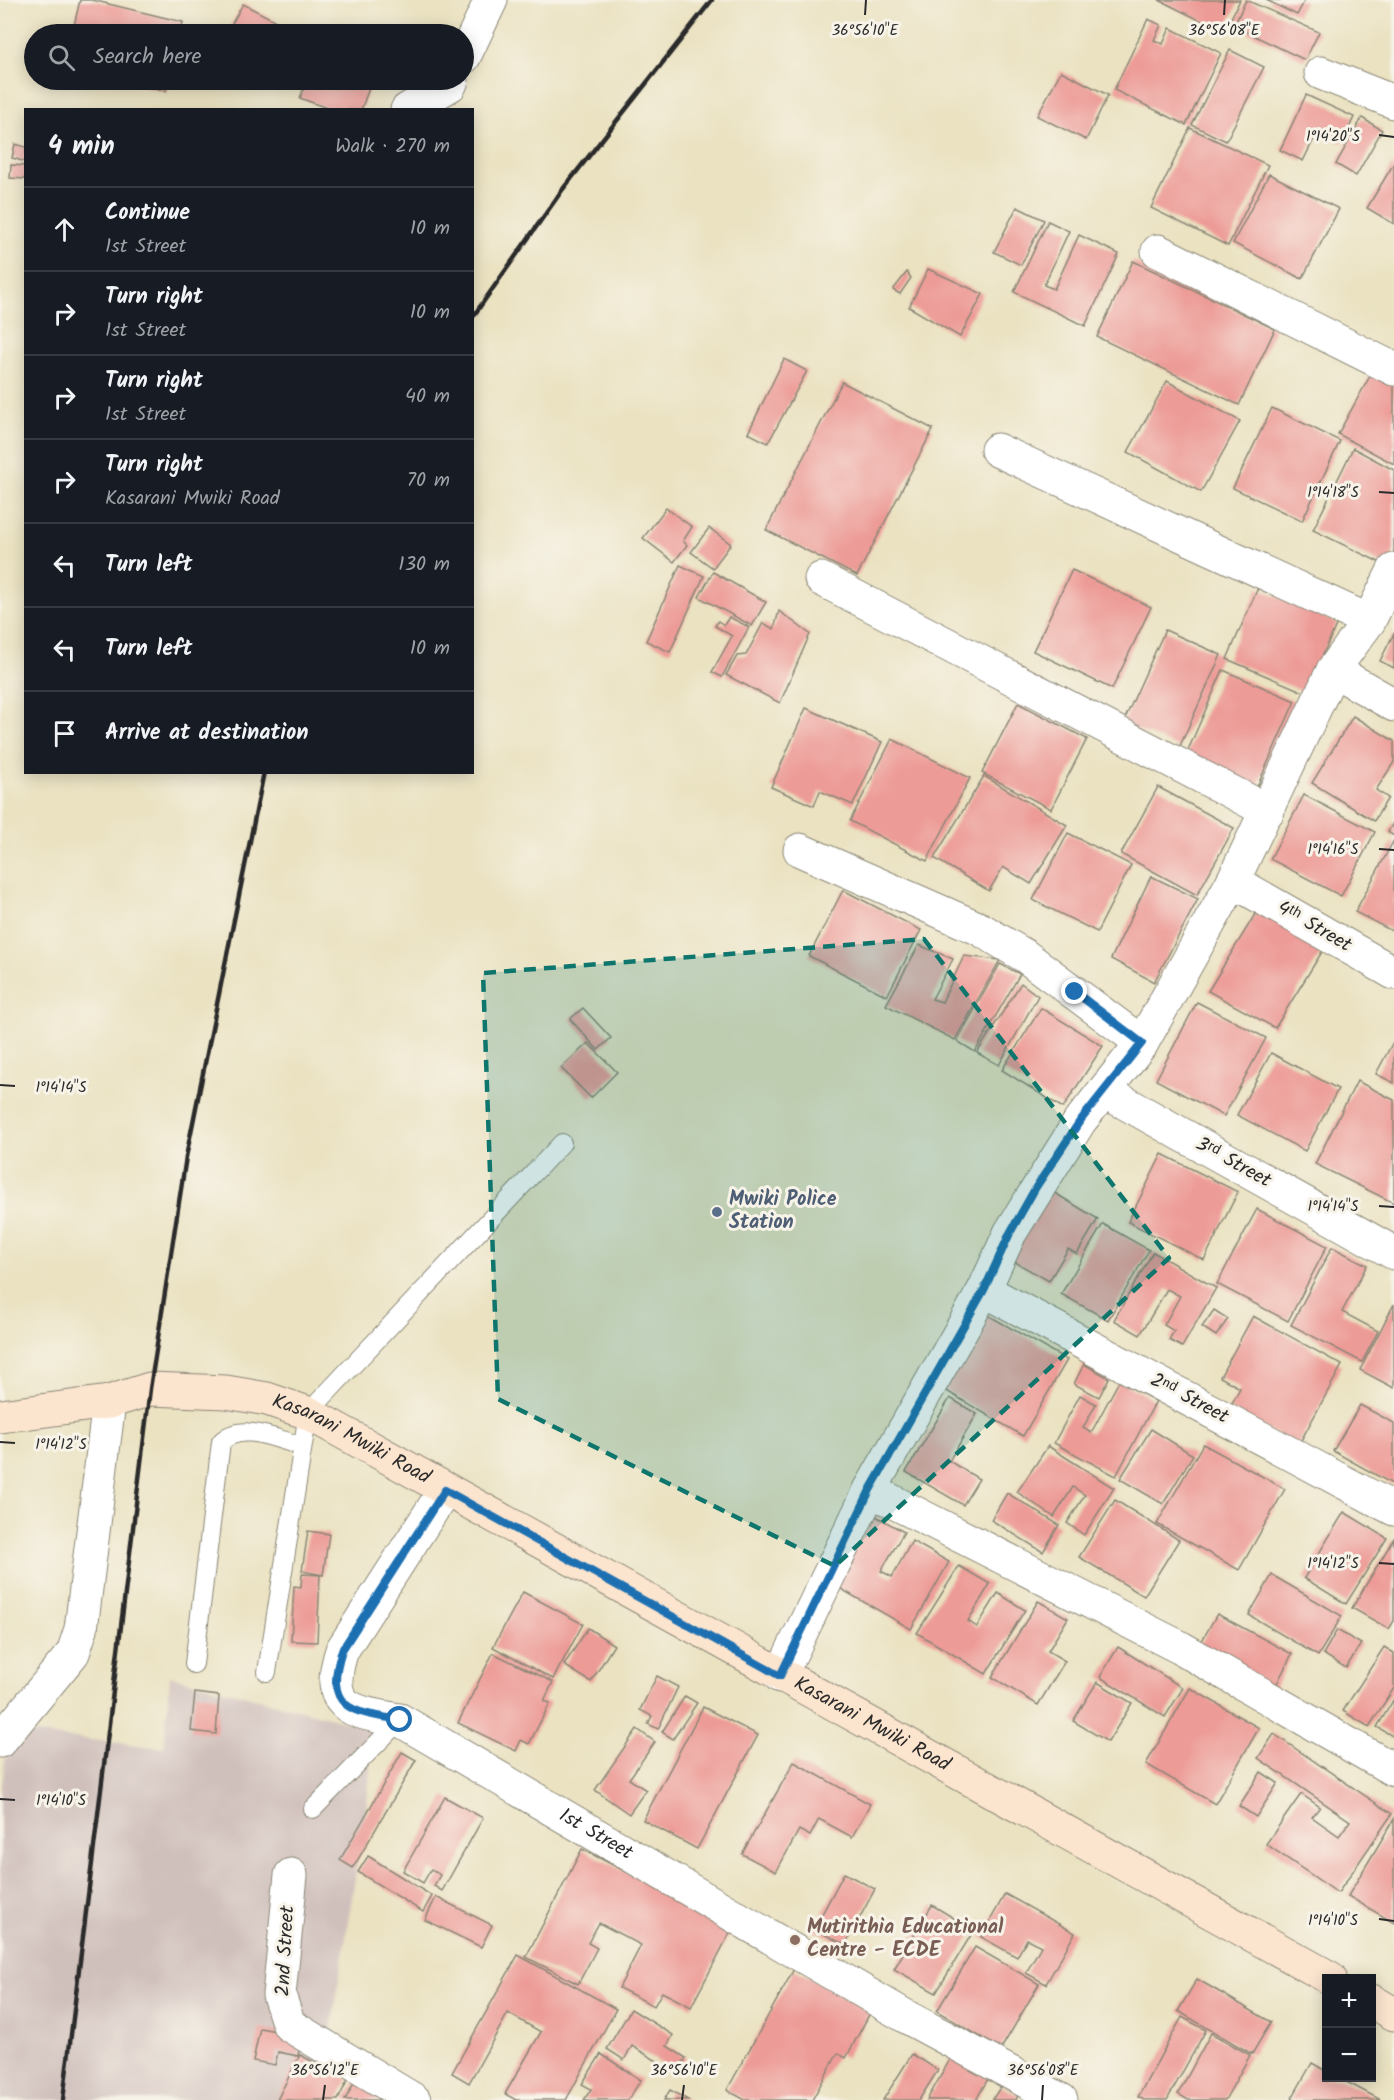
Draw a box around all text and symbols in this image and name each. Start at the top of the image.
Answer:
text: 36°56'10"E [832,19,899,43]
text: 36°56'08"E [1189,19,1261,43]
search box [24,24,474,90]
text: Search here [93,40,201,75]
icon: search [45,41,78,74]
text: 1°14'20"S [1306,125,1360,149]
text: 4 min [48,126,115,168]
text: Walk · 270 m [335,131,450,163]
text: Continue [105,196,190,231]
icon: ahead [48,213,81,246]
text: 10 m [410,213,450,245]
text: 1st Street [105,231,186,263]
text: Turn right [105,280,203,315]
icon: right [48,297,81,330]
text: 10 m [410,297,450,329]
text: 1st Street [105,315,186,347]
text: Turn right [105,364,203,399]
icon: right [48,381,81,414]
text: 40 m [405,381,450,413]
text: 1st Street [105,399,186,431]
text: Turn right [105,448,203,483]
icon: right [48,465,81,498]
text: 70 m [407,465,450,497]
text: 1°14'18"S [1307,481,1359,505]
text: Kasarani Mwiki Road [105,483,280,515]
text: Turn left [105,548,192,583]
icon: left [48,549,81,582]
text: 130 m [398,549,450,581]
text: Turn left [105,632,192,667]
icon: left [48,633,81,666]
text: 10 m [410,633,450,665]
text: Arrive at destination [105,716,308,751]
icon: arrive [48,717,81,750]
text: 1°14'16"S [1308,838,1358,862]
street label: 4ᵗʰ Street [1271,893,1358,961]
route end [1061,978,1087,1004]
text: 1°14'14"S [36,1076,86,1100]
street label: 3ʳᵈ Street [1189,1129,1277,1197]
place label: Mwiki Police Station [729,1184,837,1239]
text: 1°14'14"S [1308,1195,1358,1219]
marker: Mwiki Police Station [710,1205,724,1219]
street label: 2ⁿᵈ Street [1144,1365,1234,1433]
street label: Kasarani Mwiki Road [267,1386,437,1494]
text: 1°14'12"S [35,1433,87,1457]
text: 1°14'12"S [1307,1552,1359,1576]
street label: Kasarani Mwiki Road [787,1668,957,1781]
route start [386,1706,412,1732]
text: 1°14'10"S [36,1789,86,1813]
street label: 1st Street [553,1800,639,1869]
street label: 2nd Street [268,1904,304,1997]
text: 1°14'10"S [1308,1909,1358,1933]
place label: Mutirithia Educational Centre - ECDE [807,1912,1004,1967]
marker: Mutirithia Educational Centre - ECDE [788,1933,802,1947]
map controls [1322,1974,1376,2082]
button: + [1322,1974,1376,2028]
button: − [1322,2028,1376,2082]
text: 36°56'12"E [291,2059,360,2083]
text: 36°56'10"E [651,2059,718,2083]
text: 36°56'08"E [1008,2059,1080,2083]

